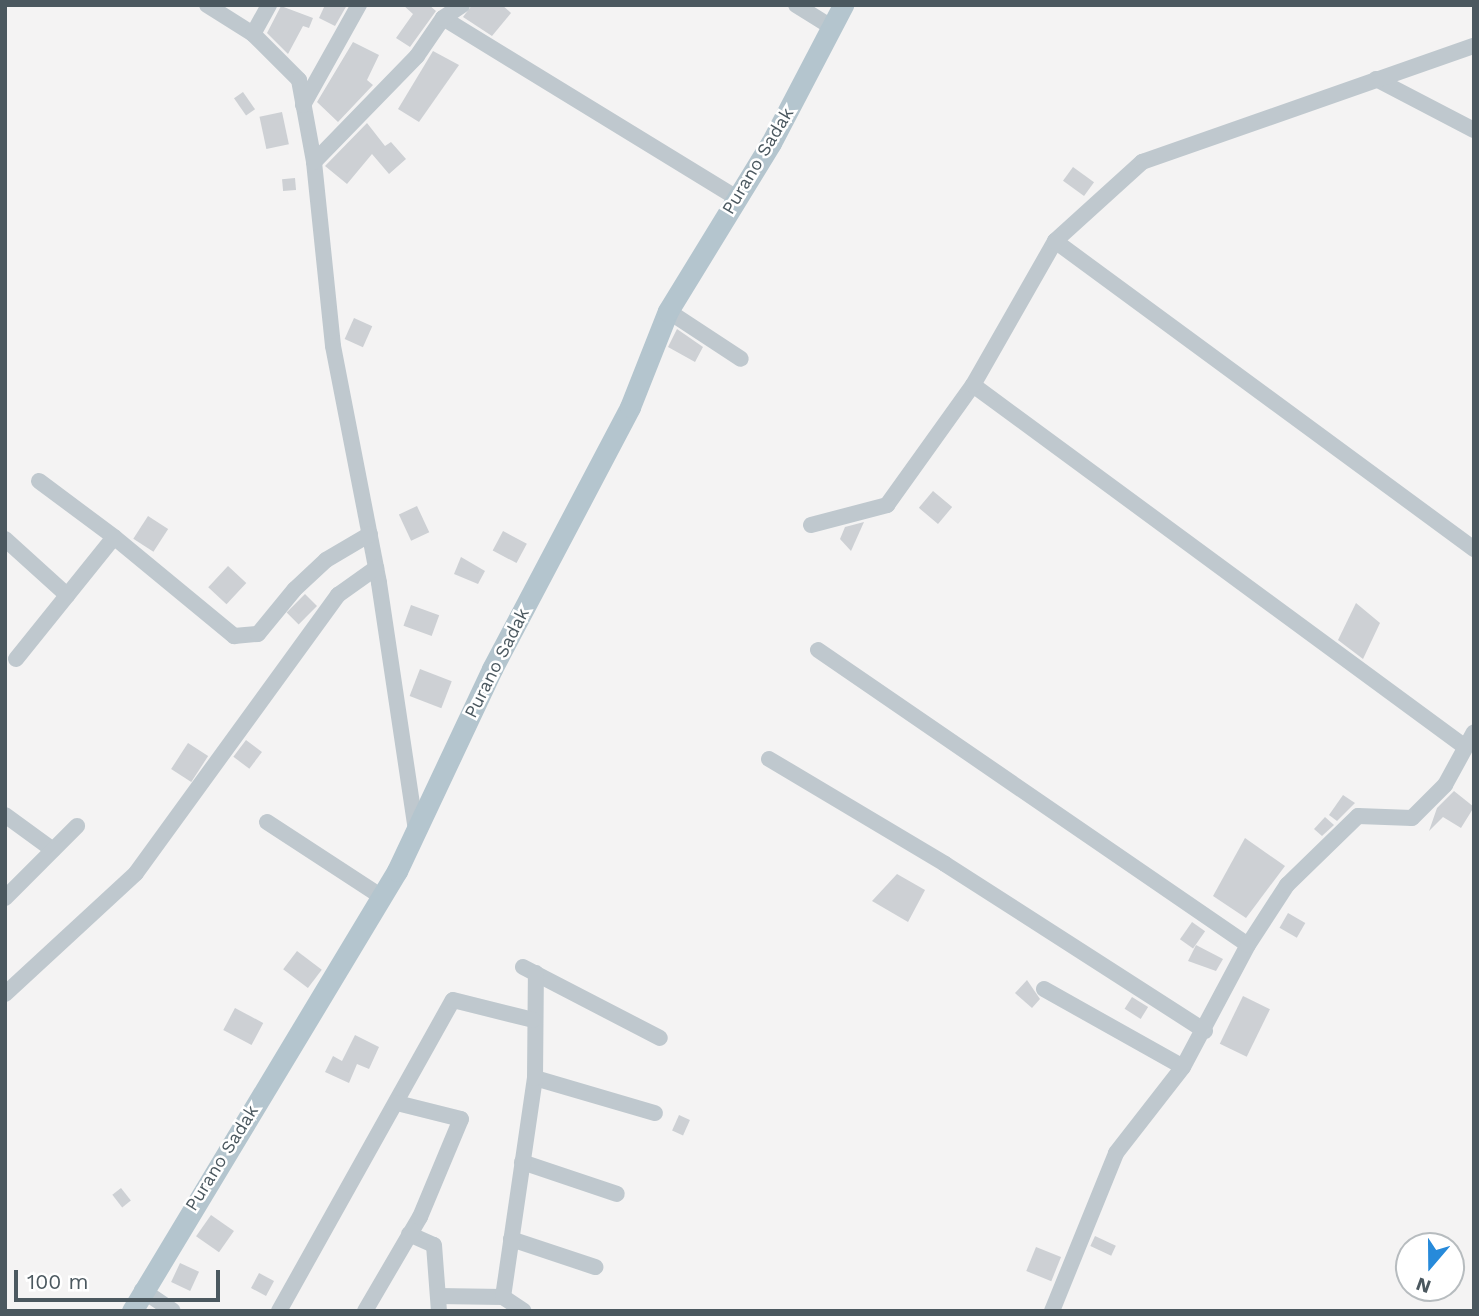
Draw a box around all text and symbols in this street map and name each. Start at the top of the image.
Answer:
street label: Purano Sadak [718,104,798,218]
street label: Purano Sadak [460,604,534,722]
street label: Purano Sadak [181,1101,263,1215]
north arrow [1395,1232,1465,1302]
scale bar [18,1256,224,1300]
text: 100 m [27,1269,89,1294]
text: N [1413,1272,1434,1299]

